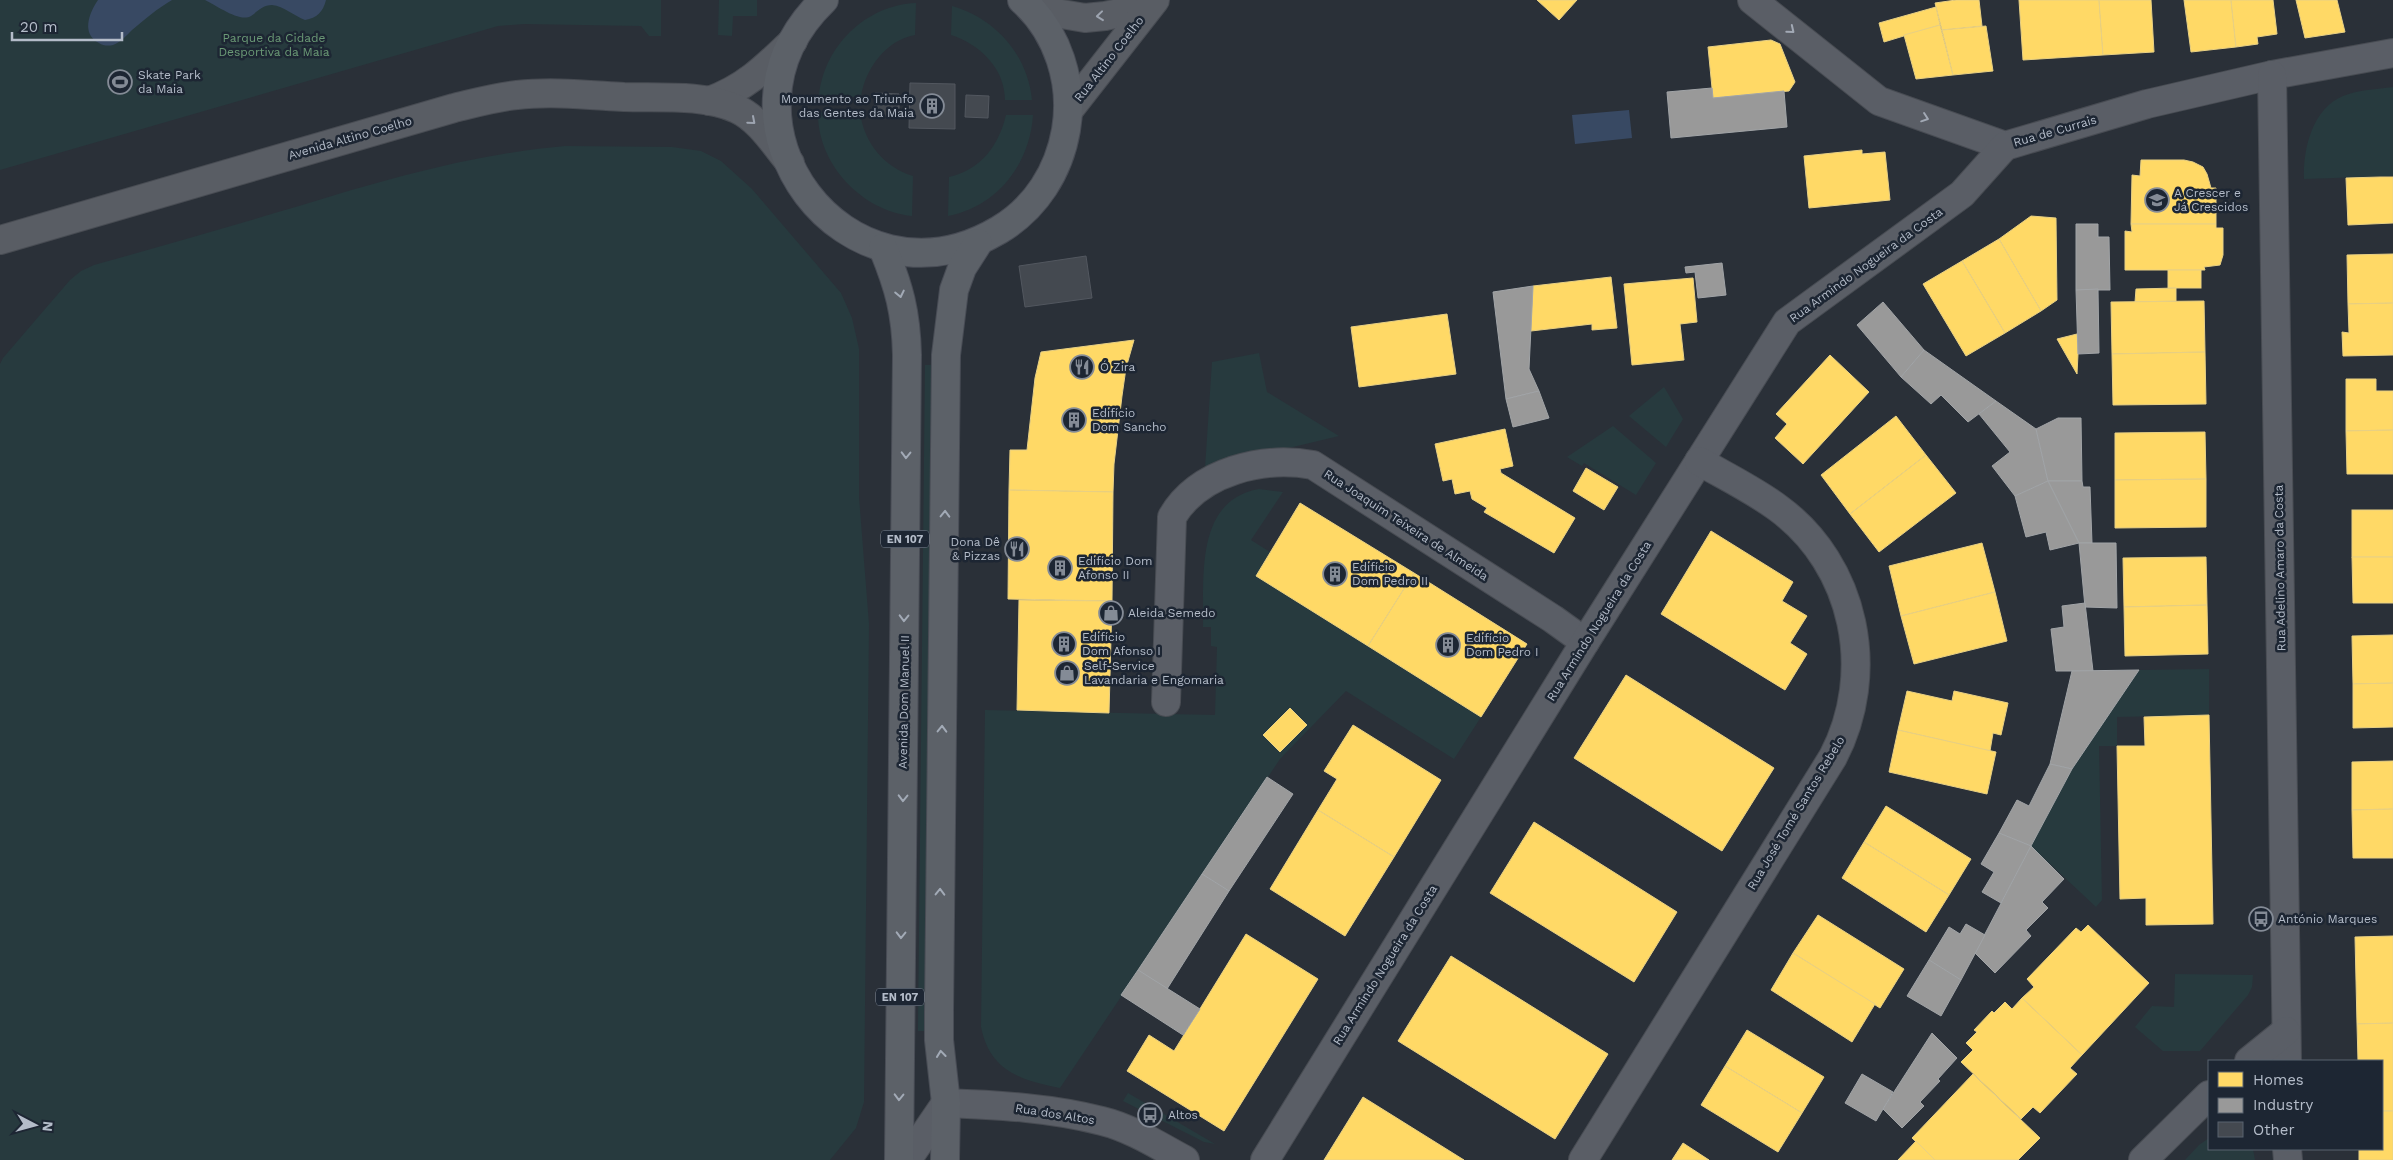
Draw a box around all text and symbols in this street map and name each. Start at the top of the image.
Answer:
scale bar [12,10,122,42]
one-way arrow [1096,10,1104,21]
street label: Rua Altino Coelho [1071,14,1147,104]
text: 20 m [20,18,58,36]
one-way arrow [1785,25,1794,34]
park label: Parque da Cidade Desportiva da Maia [218,31,330,59]
place label: Skate Park da Maia [138,68,201,96]
sports icon: Skate Park da Maia [107,69,133,95]
place label: Monumento ao Triunfo das Gentes da Maia [781,92,914,120]
building icon: Monumento ao Triunfo das Gentes da Maia [919,93,945,119]
one-way arrow [1921,112,1929,122]
street label: Rua de Currais [2012,112,2098,150]
street label: Avenida Altino Coelho [287,114,413,162]
one-way arrow [747,115,756,124]
place label: A Crescer e Já Crescidos [2174,186,2248,214]
school or university icon: A Crescer e Já Crescidos [2144,187,2170,213]
street label: Rua Armindo Nogueira da Costa [1787,205,1945,325]
one-way arrow [894,289,905,298]
restaurant icon: Ó Zira [1069,354,1095,380]
place label: Ó Zira [1100,360,1136,374]
place label: Edifício Dom Sancho [1092,406,1167,434]
building icon: Edifício Dom Sancho [1061,407,1087,433]
one-way arrow [901,452,911,460]
street label: Rua Joaquim Teixeira de Almeida [1321,467,1491,583]
street label: Rua Adelino Amaro da Costa [2272,484,2288,651]
one-way arrow [940,510,950,518]
road number: EN 107 [881,530,929,548]
place label: Dona Dê & Pizzas [951,535,1000,563]
restaurant icon: Dona Dê & Pizzas [1004,536,1030,562]
street label: Rua Armindo Nogueira da Costa [1544,538,1654,704]
place label: Edifício Dom Afonso II [1078,554,1153,582]
building icon: Edifício Dom Afonso II [1047,555,1073,581]
place label: Edifício Dom Pedro II [1352,560,1428,588]
building icon: Edifício Dom Pedro II [1322,561,1348,587]
shop icon: Aleida Semedo [1098,600,1124,626]
place label: Aleida Semedo [1128,606,1216,620]
one-way arrow [899,614,910,622]
place label: Edifício Dom Afonso I [1082,630,1161,658]
building icon: Edifício Dom Afonso I [1051,631,1077,657]
place label: Edifício Dom Pedro I [1466,631,1539,659]
building icon: Edifício Dom Pedro I [1435,632,1461,658]
street label: Avenida Dom Manuel II [896,635,912,769]
place label: Self-Service Lavandaria e Engomaria [1084,659,1224,687]
shop icon: Self-Service Lavandaria e Engomaria [1054,660,1080,686]
one-way arrow [937,725,947,733]
street label: Rua José Tomé Santos Rebelo [1745,734,1847,892]
one-way arrow [898,794,908,802]
street label: Rua Armindo Nogueira da Costa [1330,882,1440,1048]
one-way arrow [935,888,946,896]
bus stop icon: António Marques [2248,906,2274,932]
place label: António Marques [2278,912,2377,926]
one-way arrow [896,932,906,939]
road number: EN 107 [876,989,924,1006]
one-way arrow [936,1050,947,1058]
legend [2208,1060,2383,1150]
text: Homes [2253,1071,2304,1089]
one-way arrow [894,1094,904,1102]
text: Industry [2253,1096,2314,1114]
north arrow [10,1100,60,1150]
street label: Rua dos Altos [1014,1101,1096,1127]
bus stop icon: Altos [1137,1102,1163,1128]
place label: Altos [1168,1108,1198,1122]
text: N [39,1120,56,1132]
text: Other [2253,1121,2295,1139]

